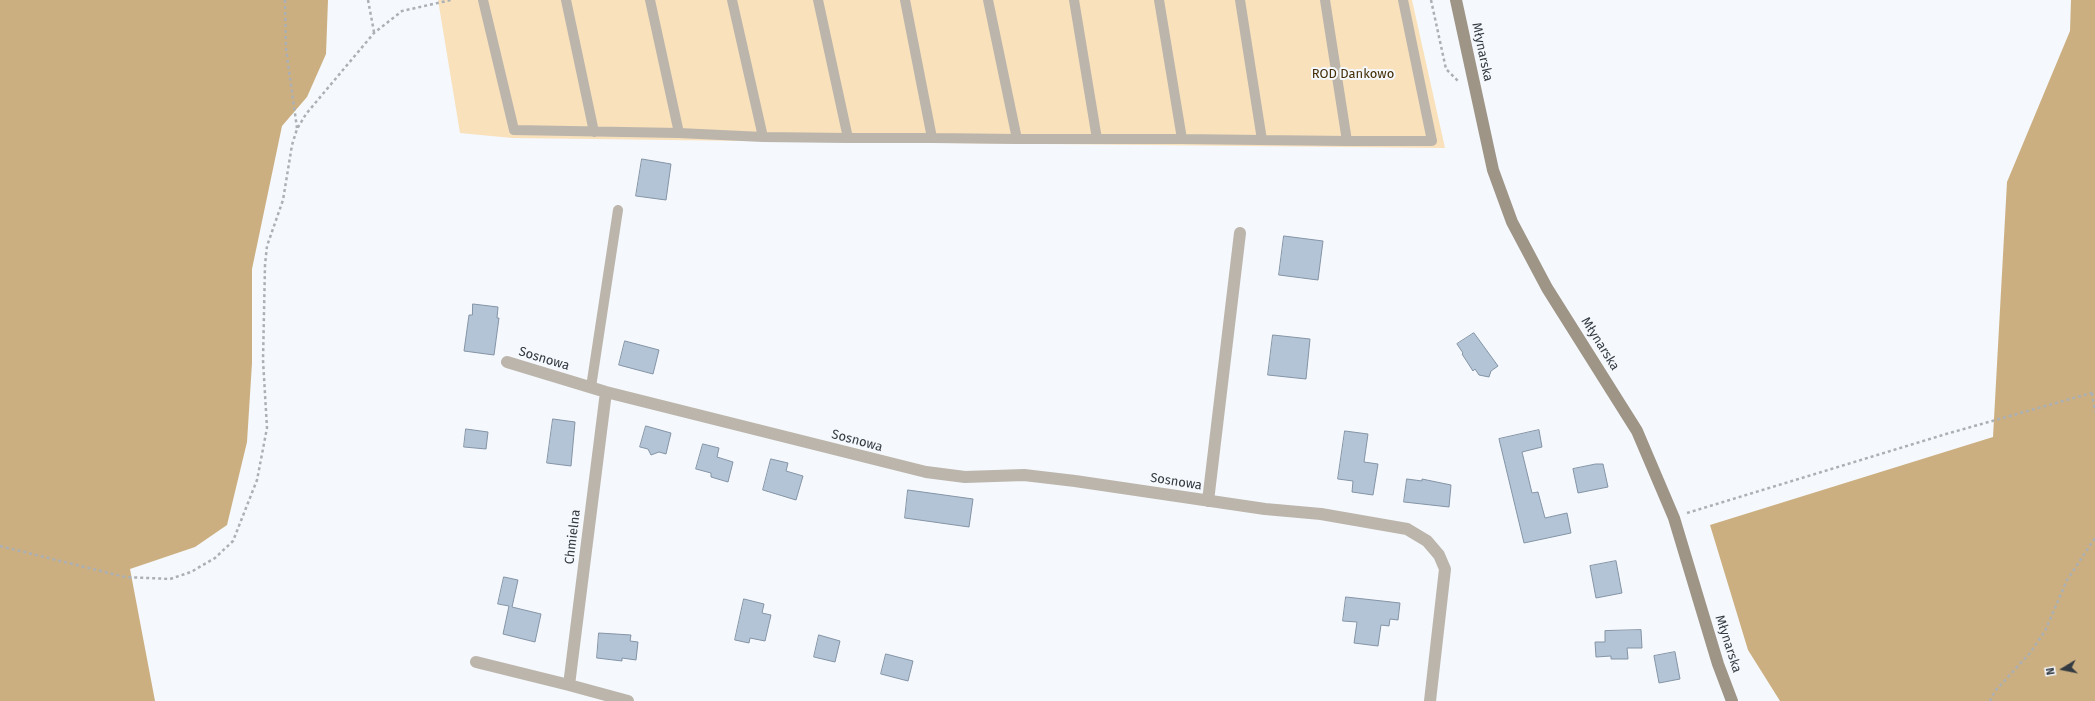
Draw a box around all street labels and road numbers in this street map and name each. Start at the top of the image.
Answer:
street label: Młynarska [1468,21,1496,83]
street label: Młynarska [1578,315,1622,373]
street label: Sosnowa [517,344,571,374]
street label: Sosnowa [830,427,884,455]
street label: Sosnowa [1149,470,1203,494]
street label: Chmielna [562,509,584,565]
street label: Młynarska [1711,613,1745,675]

